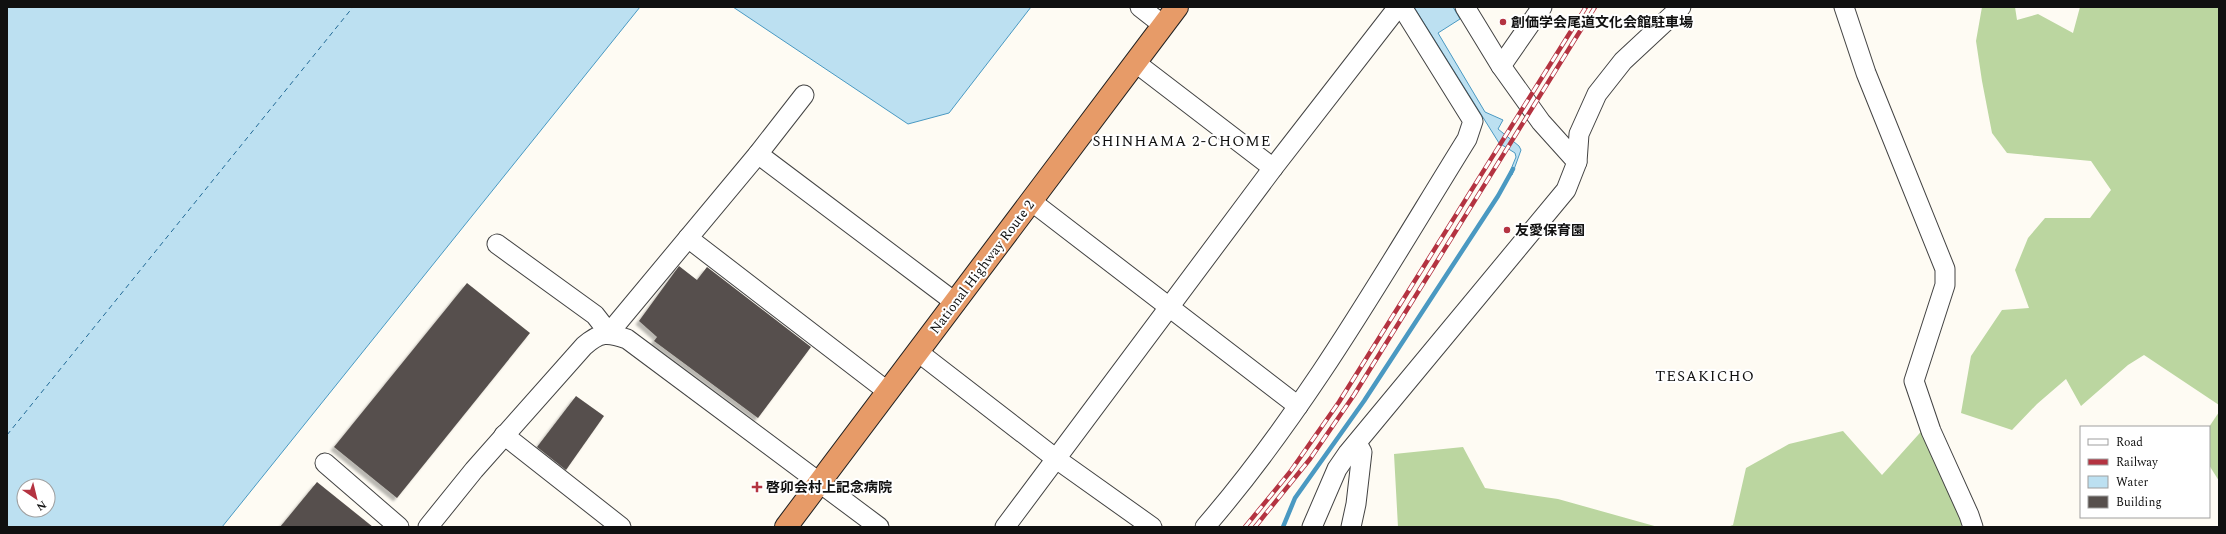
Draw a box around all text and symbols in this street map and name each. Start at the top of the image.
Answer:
place label: 創価学会尾道文化会館駐車場 [1511,12,1693,33]
marker: 創価学会尾道文化会館駐車場 [1498,17,1508,27]
district label: SHINHAMA 2-CHOME [1093,130,1271,153]
street label: National Highway Route 2 [925,196,1039,338]
place label: 友愛保育園 [1515,220,1585,241]
marker: 友愛保育園 [1502,225,1512,235]
district label: TESAKICHO [1655,365,1755,388]
legend [2080,426,2210,518]
text: Road [2116,433,2143,452]
text: Railway [2116,453,2159,472]
text: Water [2116,473,2148,492]
place label: 啓卯会村上記念病院 [766,477,892,498]
north arrow [16,478,56,518]
marker: 啓卯会村上記念病院 [751,481,763,493]
text: Building [2116,493,2162,512]
text: N [33,496,50,515]

